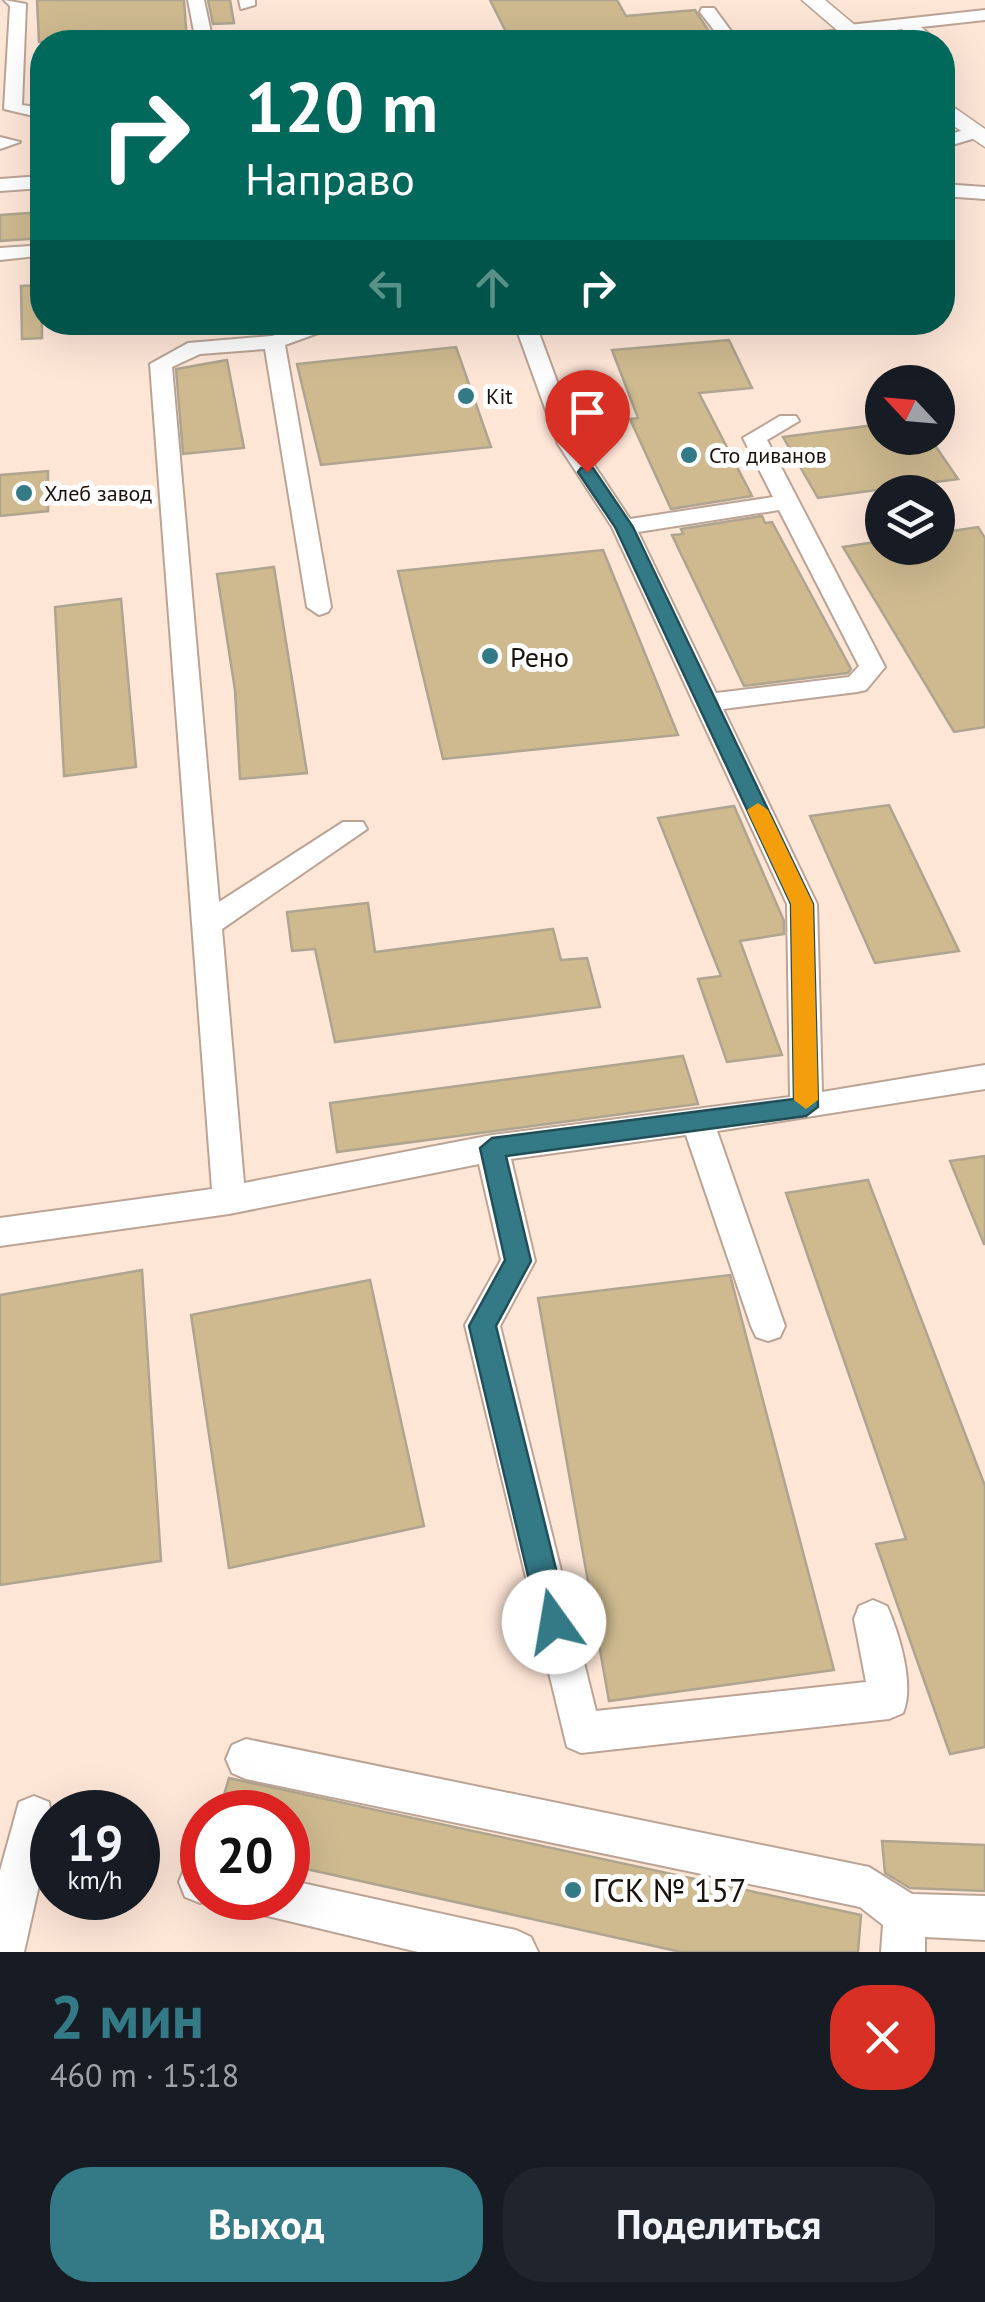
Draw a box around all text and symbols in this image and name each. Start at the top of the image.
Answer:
text: 120 m [245,61,438,151]
icon: right [80,70,210,200]
text: Направо [245,149,415,207]
icon: left [360,260,415,315]
icon: ahead [465,260,520,315]
icon: right [570,260,625,315]
north arrow [865,365,955,455]
map controls [865,365,955,565]
pin [545,370,630,473]
place label: Kit [486,382,513,410]
marker: Kit [455,385,477,407]
icon: arrive [560,385,615,440]
place label: Сто диванов [709,441,827,469]
marker: Сто диванов [678,444,700,466]
button: layers [865,475,955,565]
place label: Хлеб завод [44,479,152,507]
marker: Хлеб завод [13,482,35,504]
place label: Рено [510,638,569,675]
marker: Рено [479,645,501,667]
position arrow [502,1570,606,1674]
speed limit sign: 20 [180,1790,310,1920]
text: 19 [67,1810,123,1875]
text: km/h [68,1864,122,1896]
place label: ГСК № 157 [593,1869,746,1911]
marker: ГСК № 157 [562,1879,584,1901]
text: 2 мин [50,1977,204,2055]
button: close [830,1985,935,2090]
text: 460 m · 15:18 [50,2054,239,2096]
button: Выход [50,2167,483,2282]
button: Поделиться [503,2167,935,2282]

